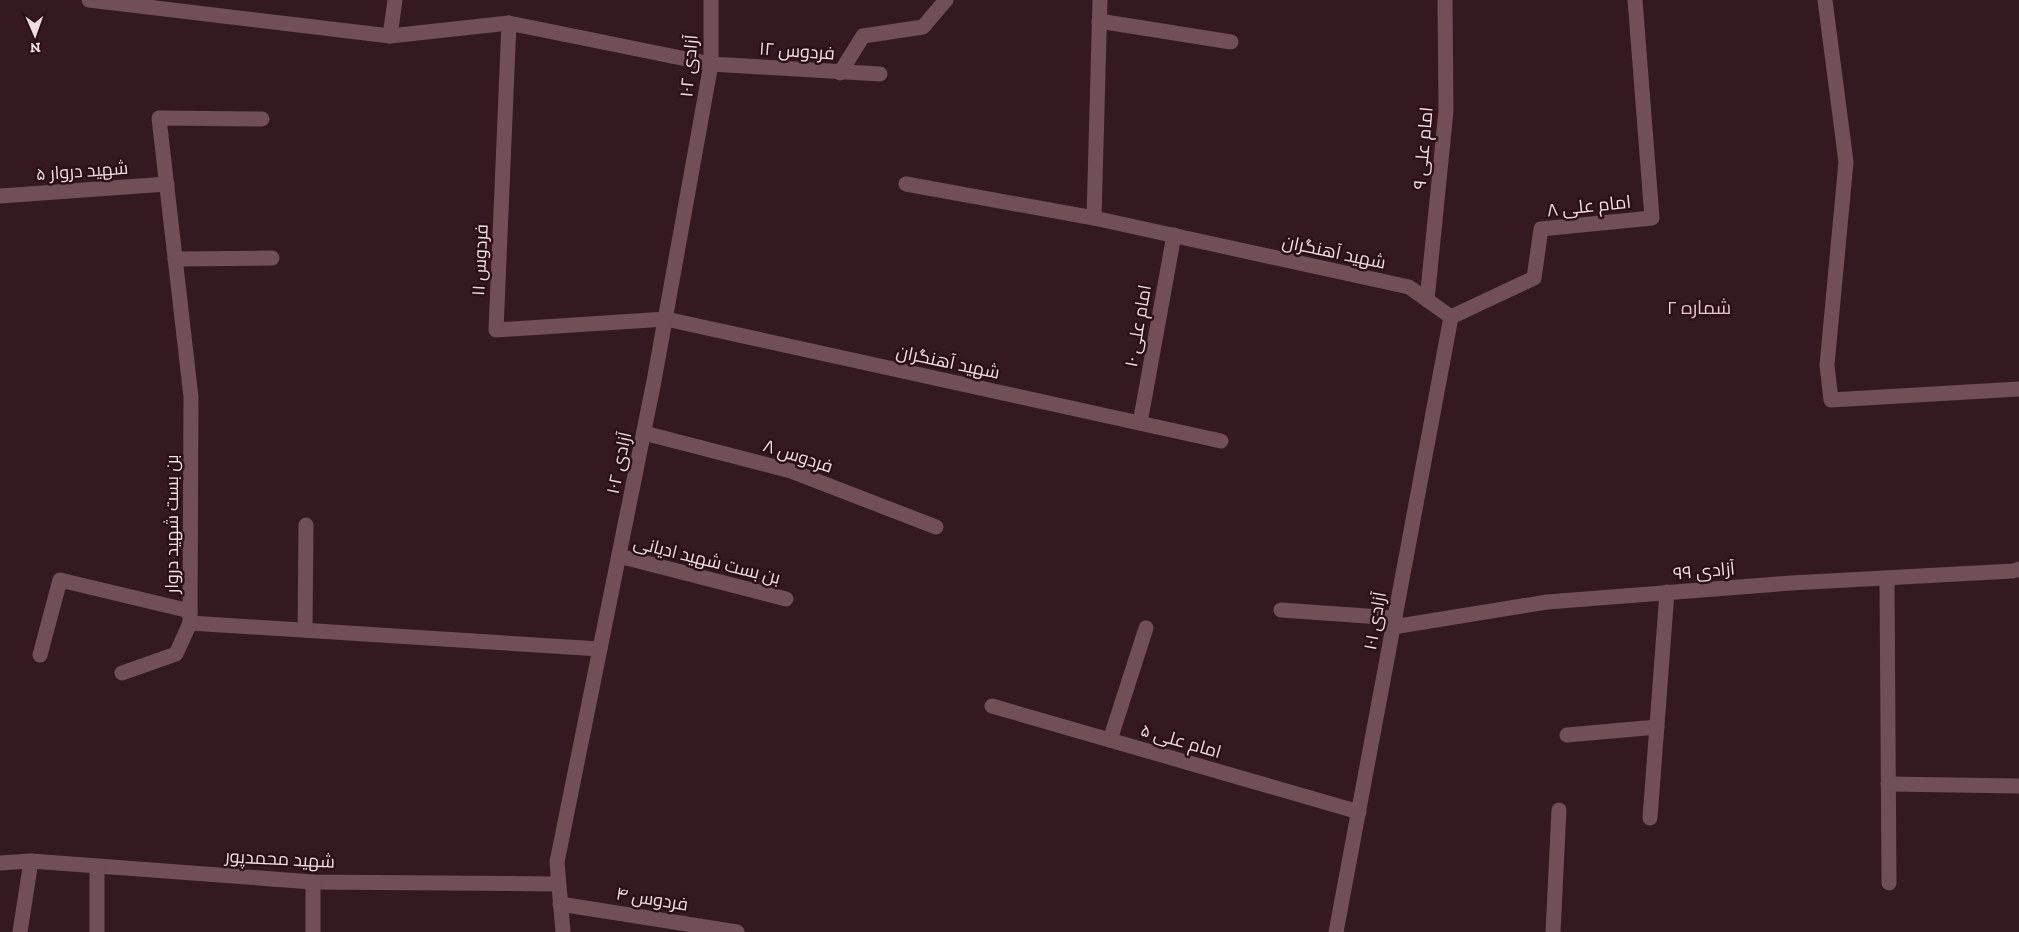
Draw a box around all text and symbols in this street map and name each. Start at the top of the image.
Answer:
north arrow [10,10,60,60]
street label: آزادی ۱۰۲ [675,34,703,98]
street label: فردوس ۱۲ [758,37,836,65]
text: N [29,39,41,56]
street label: امام علی ۹ [1408,106,1439,190]
street label: شهید دروار ۵ [35,157,129,185]
street label: امام علی ۸ [1546,191,1632,222]
street label: فردوس ۱۱ [467,224,493,296]
street label: شهید آهنگران [1280,230,1388,274]
street label: امام علی ۱۰ [1120,283,1157,369]
district label: شماره ۲ [1667,296,1731,319]
street label: شهید آهنگران [894,340,1002,384]
street label: آزادی ۱۰۲ [602,430,636,496]
street label: فردوس ۸ [760,434,836,478]
street label: بن بست شهید دروار [161,454,183,595]
street label: بن بست شهید ادیانی [631,531,783,589]
street label: آزادی ٩٩ [1672,557,1736,585]
street label: آزادی ۱۰۱ [1359,590,1391,652]
street label: امام علی ۵ [1138,719,1224,764]
street label: شهید محمدپور [223,845,335,874]
street label: فردوس ۴ [614,882,690,916]

